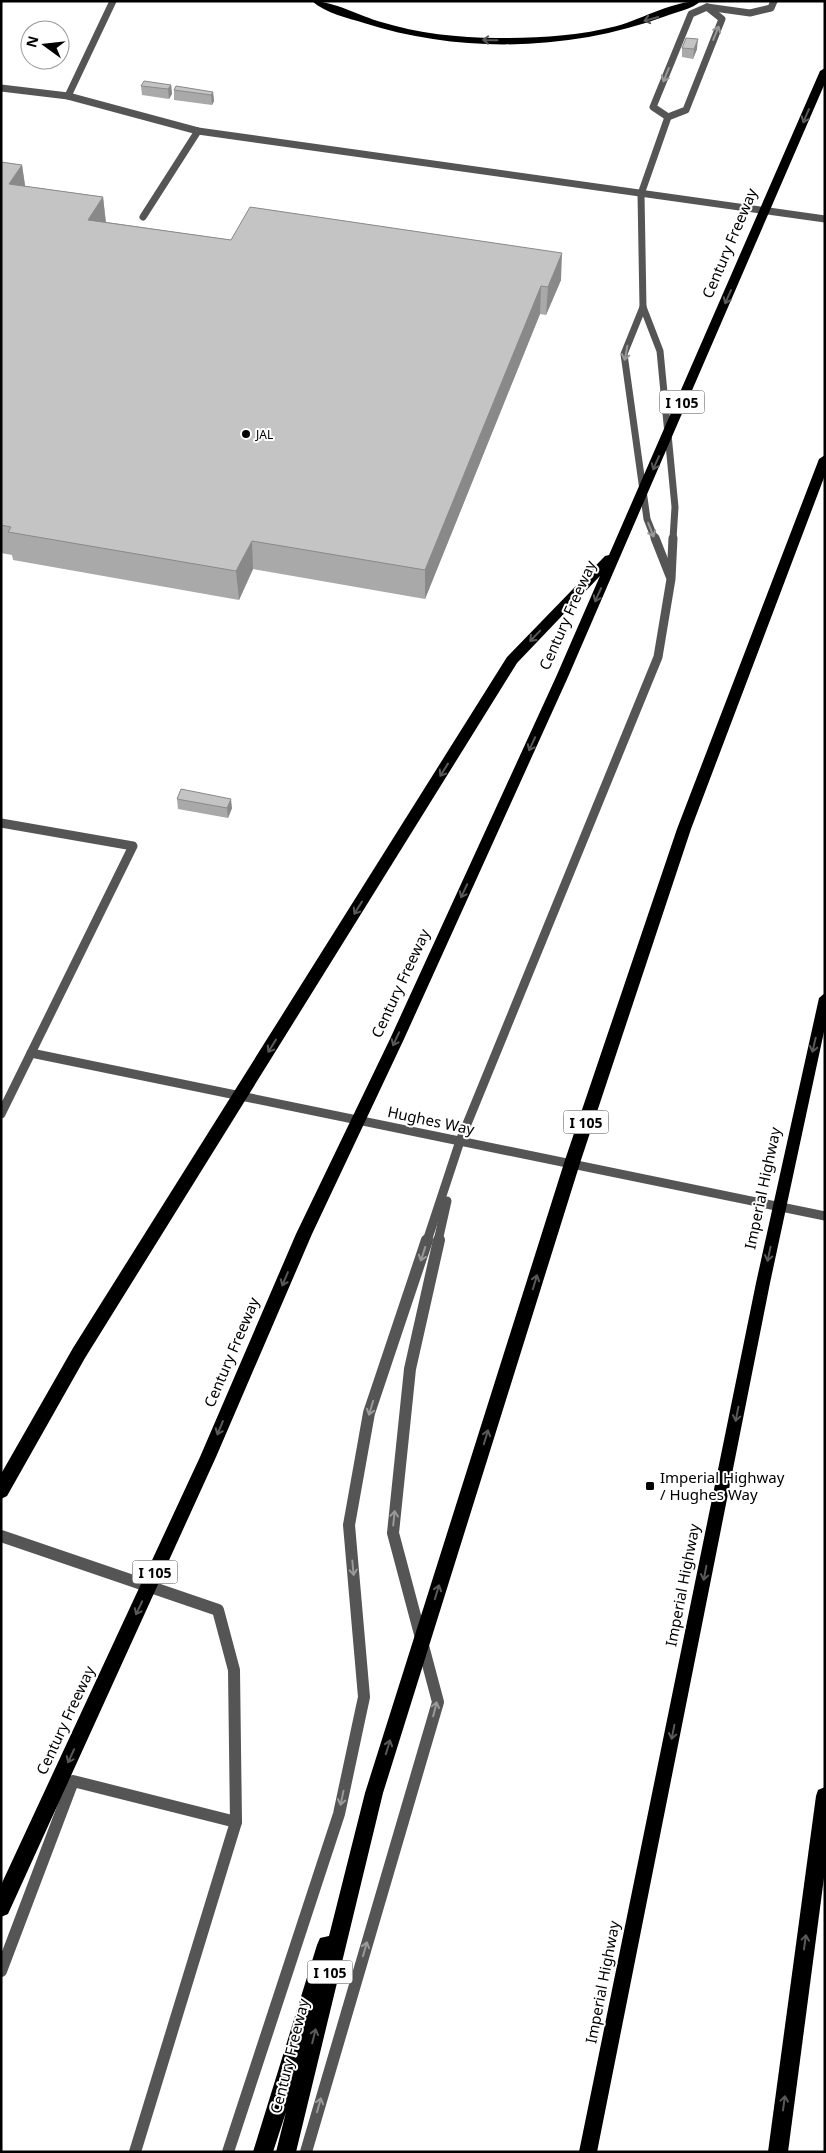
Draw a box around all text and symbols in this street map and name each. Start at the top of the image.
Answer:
one-way arrow [643,15,659,24]
north arrow [20,20,70,70]
one-way arrow [712,26,721,41]
text: N [21,34,43,49]
one-way arrow [483,35,499,45]
one-way arrow [661,67,670,83]
one-way arrow [800,108,810,123]
street label: Century Freeway [697,185,761,301]
one-way arrow [722,290,731,305]
one-way arrow [621,344,631,360]
road number: I 105 [660,391,704,414]
place label: JAL [255,426,273,443]
marker: JAL [240,428,252,440]
one-way arrow [650,455,660,470]
one-way arrow [647,522,656,537]
street label: Century Freeway [534,557,600,673]
one-way arrow [592,587,602,602]
one-way arrow [529,630,541,643]
one-way arrow [526,736,536,751]
one-way arrow [439,763,449,777]
one-way arrow [459,883,468,898]
one-way arrow [353,901,364,915]
street label: Century Freeway [366,925,434,1041]
one-way arrow [391,1031,401,1046]
one-way arrow [809,1037,818,1053]
one-way arrow [267,1039,278,1053]
street label: Hughes Way [386,1101,477,1139]
road number: I 105 [564,1110,608,1134]
street label: Imperial Highway [739,1125,785,1251]
one-way arrow [418,1246,428,1262]
one-way arrow [764,1246,773,1262]
one-way arrow [279,1271,289,1286]
one-way arrow [530,1274,540,1290]
street label: Century Freeway [199,1294,263,1410]
one-way arrow [366,1400,376,1416]
one-way arrow [731,1405,741,1421]
one-way arrow [215,1420,225,1435]
one-way arrow [482,1429,491,1445]
place label: Imperial Highway / Hughes Way [660,1467,785,1504]
marker: Imperial Highway / Hughes Way [644,1480,656,1492]
one-way arrow [389,1510,399,1526]
street label: Imperial Highway [660,1522,704,1648]
road number: I 105 [132,1560,178,1584]
one-way arrow [348,1560,357,1576]
one-way arrow [699,1565,709,1581]
one-way arrow [433,1584,443,1600]
one-way arrow [133,1600,143,1615]
street label: Century Freeway [31,1662,99,1778]
one-way arrow [431,1702,441,1718]
one-way arrow [667,1724,677,1740]
one-way arrow [384,1739,394,1755]
one-way arrow [65,1748,75,1763]
one-way arrow [337,1789,346,1805]
street label: Imperial Highway [580,1919,624,2045]
one-way arrow [801,1935,811,1951]
one-way arrow [361,1941,371,1957]
road number: I 105 [308,1960,352,1984]
street label: Century Freeway [265,1996,313,2116]
one-way arrow [310,2029,319,2045]
one-way arrow [779,2096,789,2112]
one-way arrow [315,2097,325,2113]

